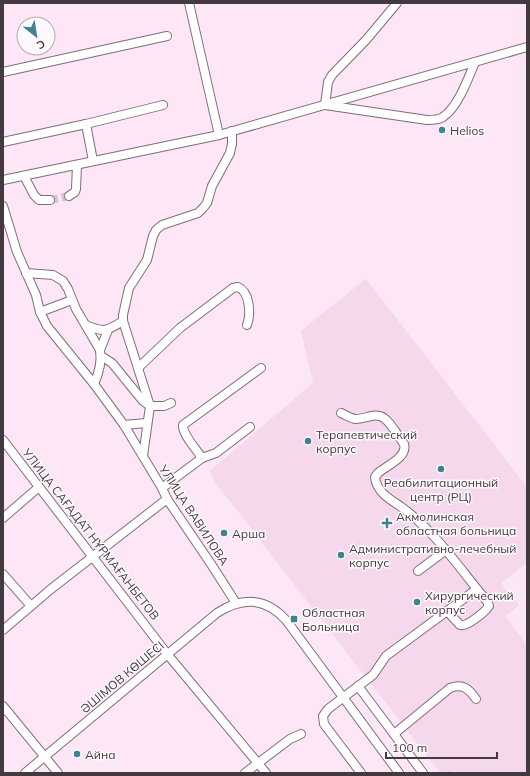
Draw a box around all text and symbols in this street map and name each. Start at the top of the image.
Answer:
north arrow [16,16,56,56]
text: С [34,37,48,53]
place label: Helios [450,123,484,138]
marker: Helios [437,125,447,135]
place label: Терапевтический корпус [316,427,417,456]
marker: Терапевтический корпус [303,436,313,446]
street label: УЛИЦА САҒАДАТ НҰРМАҒАНБЕТОВ [19,444,163,623]
street label: УЛИЦА ВАВИЛОВА [155,461,232,568]
marker: Реабилитационный центр (РЦ) [436,464,446,474]
place label: Реабилитационный центр (РЦ) [384,475,498,504]
place label: Акмолинская областная больница [396,509,516,538]
marker: Акмолинская областная больница [381,517,393,529]
place label: Арша [232,526,265,541]
marker: Арша [219,528,229,538]
place label: Административно-лечебный корпус [349,541,516,570]
marker: Административно-лечебный корпус [336,550,346,560]
place label: Хирургический корпус [425,588,514,617]
marker: Хирургический корпус [412,597,422,607]
place label: Областная Больница [302,605,365,634]
marker: Областная Больница [289,614,299,624]
street label: ӘШІМОВ КӨШЕСІ [77,638,167,716]
scale bar [386,734,497,760]
text: 100 m [392,740,427,755]
place label: Айна [85,747,115,762]
marker: Айна [72,749,82,759]

